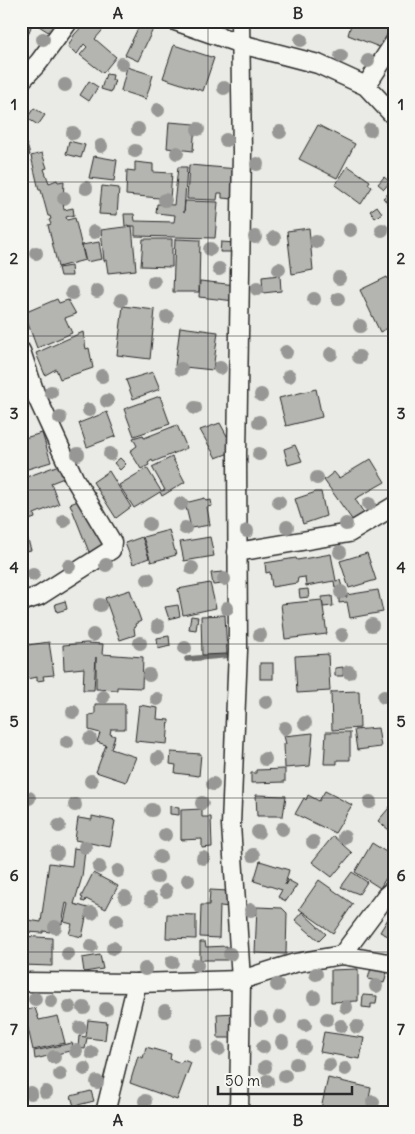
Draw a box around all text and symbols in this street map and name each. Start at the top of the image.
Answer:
text: A [113,3,123,23]
text: B [293,3,304,23]
text: 1 [11,94,17,114]
text: 1 [398,94,404,114]
text: 2 [10,248,19,268]
text: 2 [397,248,406,268]
text: 3 [9,403,19,423]
text: 3 [396,403,406,423]
text: 4 [9,557,19,577]
text: 4 [396,557,406,577]
text: 5 [9,711,19,731]
text: 5 [396,711,406,731]
text: 6 [9,865,19,885]
text: 6 [396,865,406,885]
text: 7 [10,1019,18,1039]
text: 7 [397,1019,405,1039]
scale bar [218,1064,351,1096]
text: 50 m [225,1071,260,1090]
text: A [113,1110,123,1130]
text: B [293,1110,304,1130]

